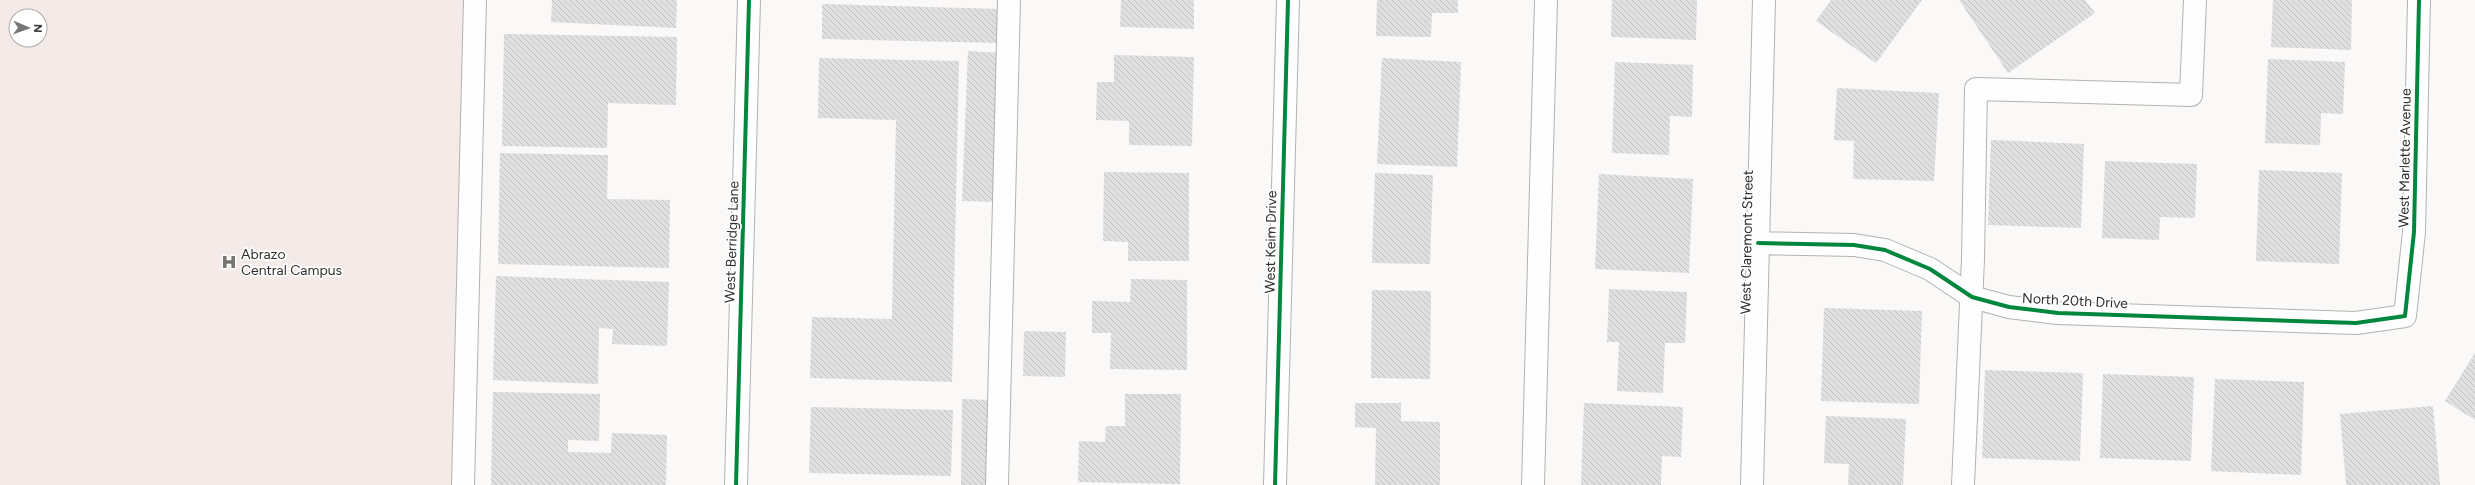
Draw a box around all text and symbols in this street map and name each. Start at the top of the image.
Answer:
north arrow [8,8,48,48]
text: N [31,24,44,33]
street label: West Marlette Avenue [2395,88,2415,228]
street label: West Claremont Street [1737,170,1757,314]
street label: West Berridge Lane [721,180,743,303]
street label: West Keim Drive [1262,190,1280,294]
place label: Abrazo Central Campus [241,246,342,279]
hospital icon: Abrazo Central Campus [220,253,238,271]
street label: North 20th Drive [2022,290,2129,312]

